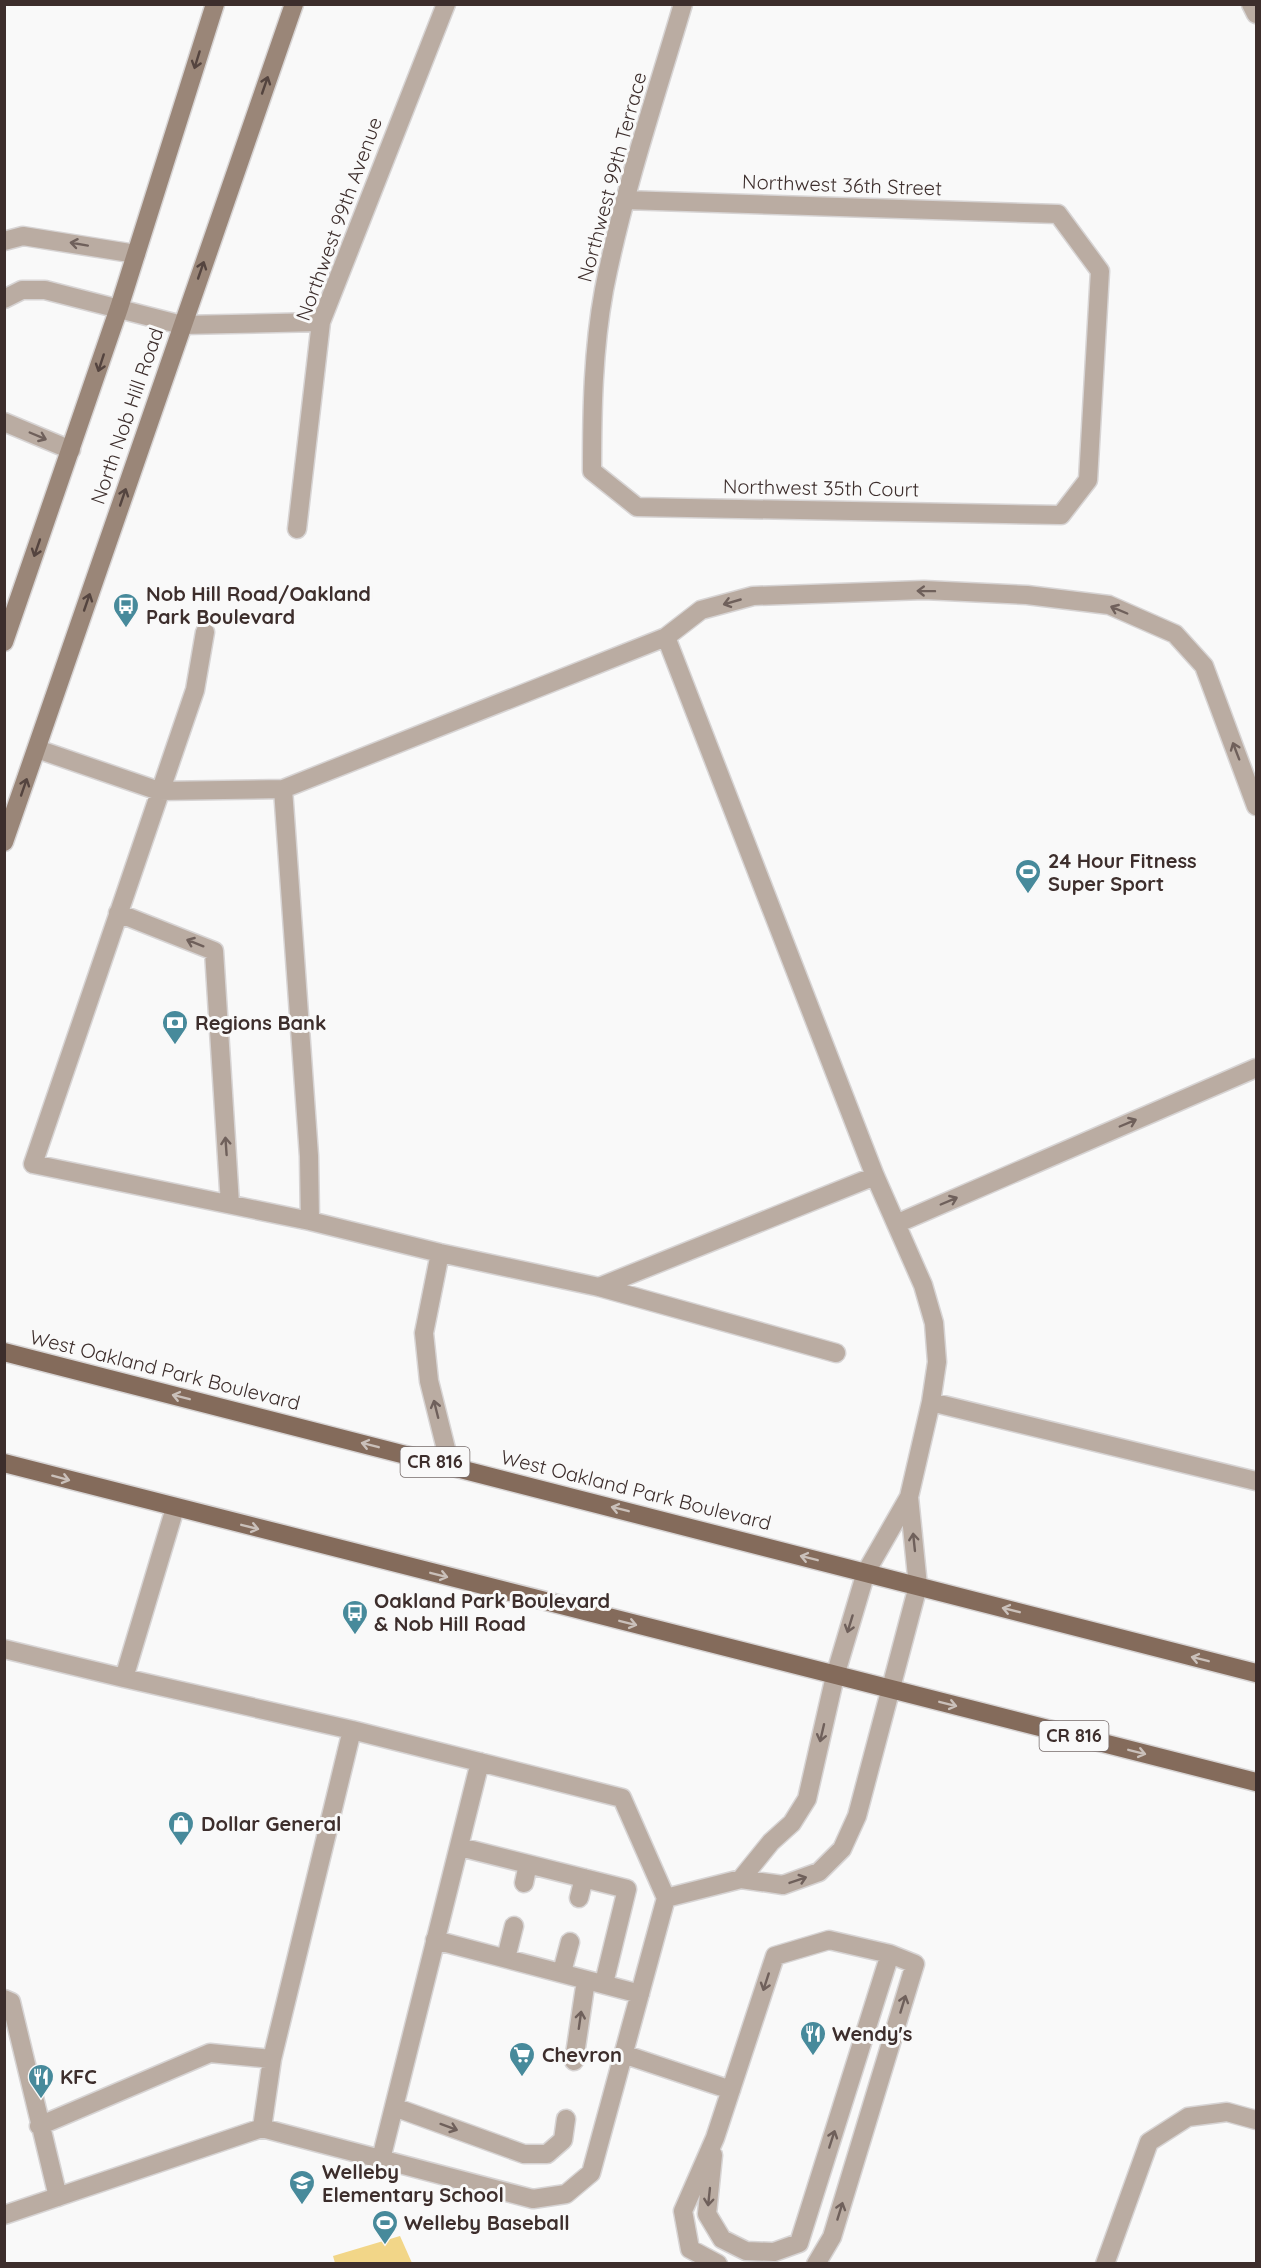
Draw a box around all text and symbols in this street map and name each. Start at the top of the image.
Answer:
one-way arrow [191,50,202,69]
street label: Northwest 99th Terrace [571,69,652,285]
one-way arrow [261,77,272,95]
street label: Northwest 99th Avenue [290,114,387,324]
street label: Northwest 36th Street [742,169,943,200]
one-way arrow [69,238,89,249]
one-way arrow [196,261,207,279]
street label: North Nob Hill Road [85,324,168,507]
one-way arrow [94,353,105,372]
one-way arrow [28,431,47,442]
street label: Northwest 35th Court [723,473,920,502]
one-way arrow [118,488,129,507]
one-way arrow [31,538,42,557]
place label: Nob Hill Road/Oakland Park Boulevard [146,581,371,629]
one-way arrow [917,585,937,596]
bus stop icon: Nob Hill Road/Oakland Park Boulevard [111,591,141,629]
one-way arrow [82,593,93,612]
one-way arrow [723,597,742,608]
one-way arrow [1111,604,1129,615]
one-way arrow [1230,743,1241,761]
one-way arrow [19,778,30,797]
place label: 24 Hour Fitness Super Sport [1048,848,1197,896]
sports icon: 24 Hour Fitness Super Sport [1013,857,1043,895]
one-way arrow [186,937,205,948]
bank icon: Regions Bank [160,1008,190,1046]
place label: Regions Bank [195,1010,326,1035]
one-way arrow [1119,1117,1137,1128]
one-way arrow [220,1136,231,1156]
one-way arrow [940,1195,958,1206]
street label: West Oakland Park Boulevard [27,1324,303,1415]
one-way arrow [172,1390,191,1402]
one-way arrow [429,1399,441,1418]
one-way arrow [361,1439,380,1450]
street label: West Oakland Park Boulevard [498,1444,774,1535]
road number: CR 816 [400,1447,470,1477]
one-way arrow [51,1472,70,1484]
one-way arrow [611,1503,630,1515]
one-way arrow [240,1521,259,1533]
one-way arrow [908,1532,919,1552]
one-way arrow [800,1551,819,1563]
one-way arrow [429,1569,448,1581]
place label: Oakland Park Boulevard & Nob Hill Road [374,1588,610,1636]
bus stop icon: Oakland Park Boulevard & Nob Hill Road [340,1598,370,1636]
one-way arrow [1002,1604,1021,1615]
one-way arrow [844,1614,855,1633]
one-way arrow [618,1618,637,1630]
one-way arrow [1191,1652,1210,1664]
one-way arrow [939,1698,958,1710]
road number: CR 816 [1040,1721,1108,1751]
one-way arrow [816,1723,827,1743]
one-way arrow [1127,1747,1146,1758]
shop icon: Dollar General [166,1809,196,1847]
place label: Dollar General [201,1811,341,1836]
one-way arrow [788,1873,807,1884]
one-way arrow [760,1972,771,1991]
one-way arrow [898,1995,909,2014]
one-way arrow [575,2011,586,2031]
restaurant icon: Wendy's [798,2019,828,2057]
place label: Wendy's [832,2021,912,2046]
supermarket icon: Chevron [507,2040,537,2078]
place label: Chevron [542,2042,622,2067]
restaurant icon: KFC [26,2062,56,2100]
place label: KFC [60,2064,97,2089]
one-way arrow [439,2122,458,2133]
one-way arrow [827,2130,838,2149]
place label: Welleby Elementary School [322,2159,504,2207]
school or university icon: Welleby Elementary School [287,2168,317,2206]
one-way arrow [703,2186,714,2206]
one-way arrow [835,2202,846,2221]
sports icon: Welleby Baseball [370,2208,400,2246]
place label: Welleby Baseball [404,2210,570,2235]

